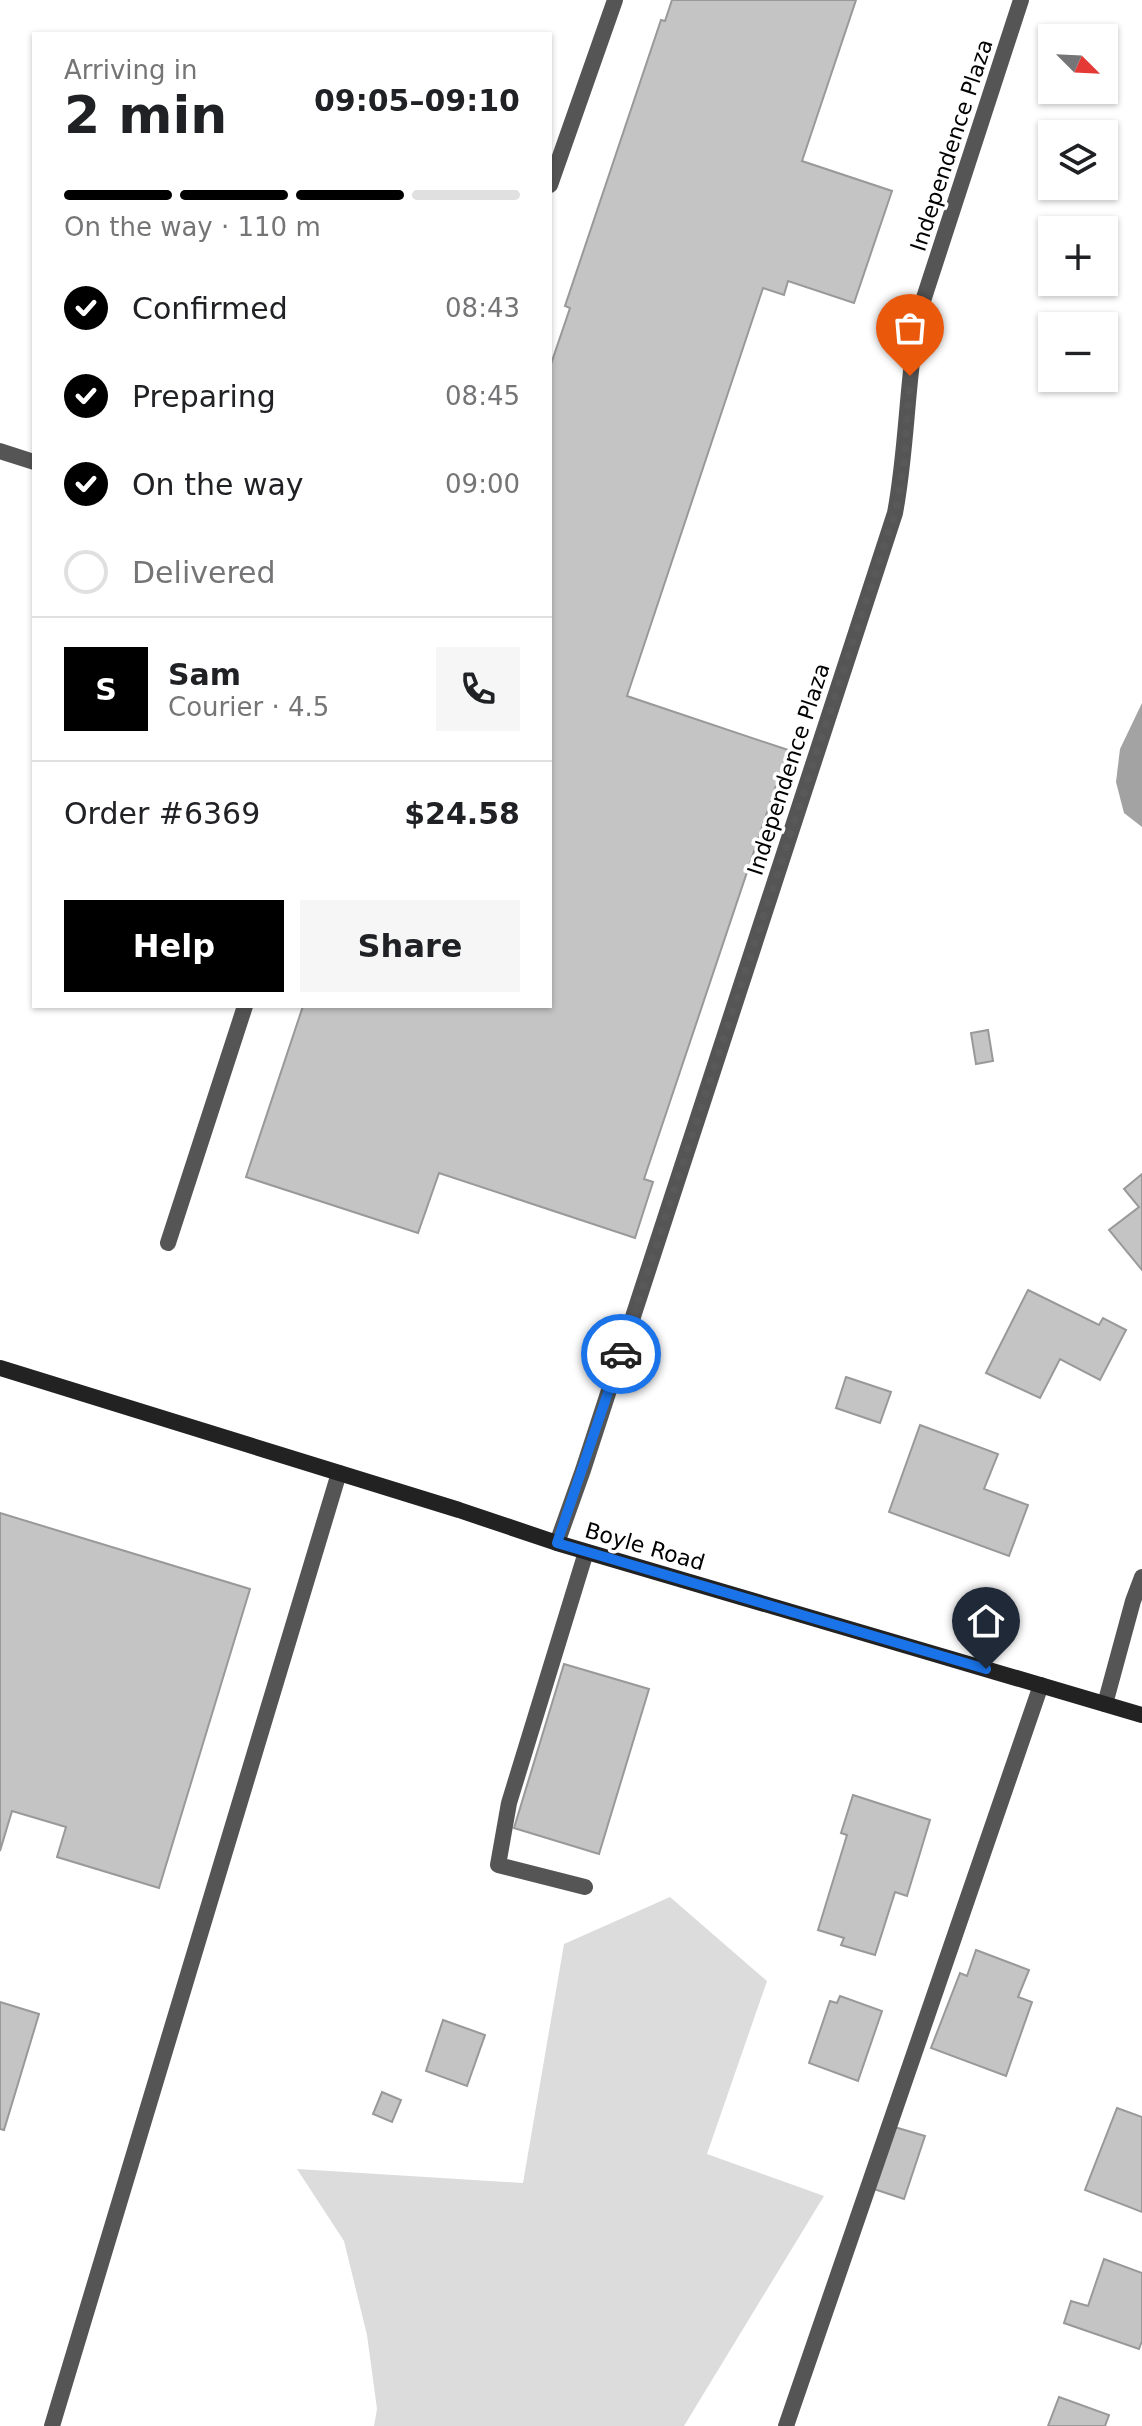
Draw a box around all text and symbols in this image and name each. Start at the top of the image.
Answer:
north arrow [1038,24,1118,104]
map controls [1038,24,1118,392]
street label: Independence Plaza [905,36,998,254]
text: Arriving in [64,55,198,85]
text: 09:05–09:10 [314,83,520,118]
text: 2 min [64,85,227,145]
button: layers [1038,120,1118,200]
text: On the way · 110 m [64,212,321,242]
button: + [1038,216,1118,296]
icon: check [64,286,108,330]
text: Confirmed [132,291,288,326]
text: 08:43 [445,293,520,323]
pin [876,294,944,376]
icon: bag [888,306,932,350]
button: − [1038,312,1118,392]
icon: check [64,374,108,418]
text: Preparing [132,379,276,414]
text: 08:45 [445,381,520,411]
icon: check [64,462,108,506]
text: On the way [132,467,304,502]
text: 09:00 [445,469,520,499]
text: Delivered [132,555,276,590]
button: phone [436,647,520,731]
text: Sam [168,657,241,692]
street label: Independence Plaza [742,660,835,878]
text: S [95,672,117,707]
text: Courier · 4.5 [168,692,329,722]
text: Order #6369 [64,796,260,831]
text: $24.58 [404,796,520,831]
button: Help [64,900,284,992]
button: Share [300,900,520,992]
courier [581,1314,661,1394]
icon: car [599,1332,643,1376]
street label: Boyle Road [582,1517,708,1576]
pin [952,1587,1020,1669]
icon: home [964,1599,1008,1643]

